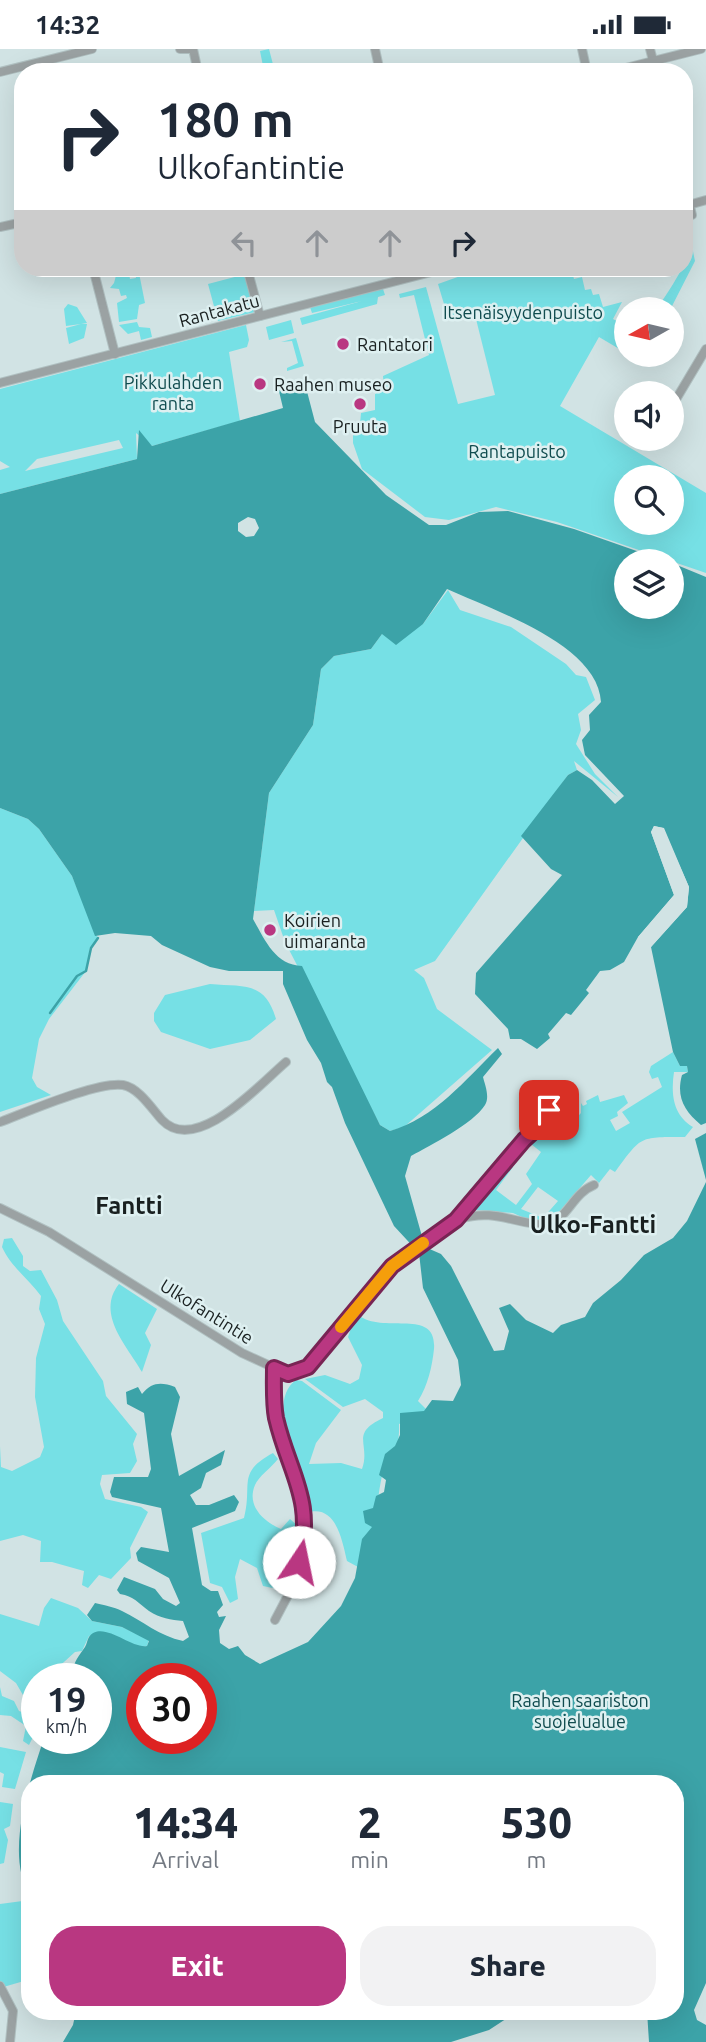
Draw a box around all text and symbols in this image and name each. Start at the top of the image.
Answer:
text: 14:32 [35,10,100,39]
icon: right [42,91,133,182]
text: 180 m [157,91,294,146]
text: Ulkofantintie [157,149,345,185]
icon: left [225,224,263,262]
icon: ahead [298,224,336,262]
icon: ahead [371,224,409,262]
icon: right [444,224,482,262]
street label: Rantakatu [176,290,262,330]
north arrow [614,297,684,367]
map controls [614,297,684,619]
park label: Itsenäisyydenpuisto [443,302,603,322]
place label: Rantatori [357,334,433,354]
marker: Rantatori [335,336,351,352]
park label: Pikkulahden ranta [124,372,222,413]
place label: Raahen museo [274,374,392,394]
marker: Raahen museo [252,376,268,392]
button: sound [614,381,684,451]
marker: Pruuta [352,396,368,412]
place label: Pruuta [333,416,387,436]
park label: Rantapuisto [468,441,566,461]
button: search [614,465,684,535]
button: layers [614,549,684,619]
place label: Koirien uimaranta [284,910,366,951]
marker: Koirien uimaranta [262,922,278,938]
pin [519,1080,579,1140]
icon: arrive [530,1091,568,1129]
district label: Fantti [95,1192,163,1219]
district label: Ulko-Fantti [530,1211,656,1238]
street label: Ulkofantintie [157,1275,257,1347]
position arrow [262,1525,336,1599]
speed limit sign: 30 [126,1663,217,1754]
text: 19 [47,1679,86,1719]
park label: Raahen saariston suojelualue [511,1690,649,1731]
text: km/h [46,1716,87,1736]
text: 14:34 [133,1799,238,1846]
text: 2 [358,1799,381,1846]
text: 530 [501,1799,572,1846]
text: Arrival [152,1847,219,1872]
text: min [350,1847,389,1872]
text: m [526,1847,546,1872]
button: Exit [49,1926,346,2006]
button: Share [360,1926,656,2006]

